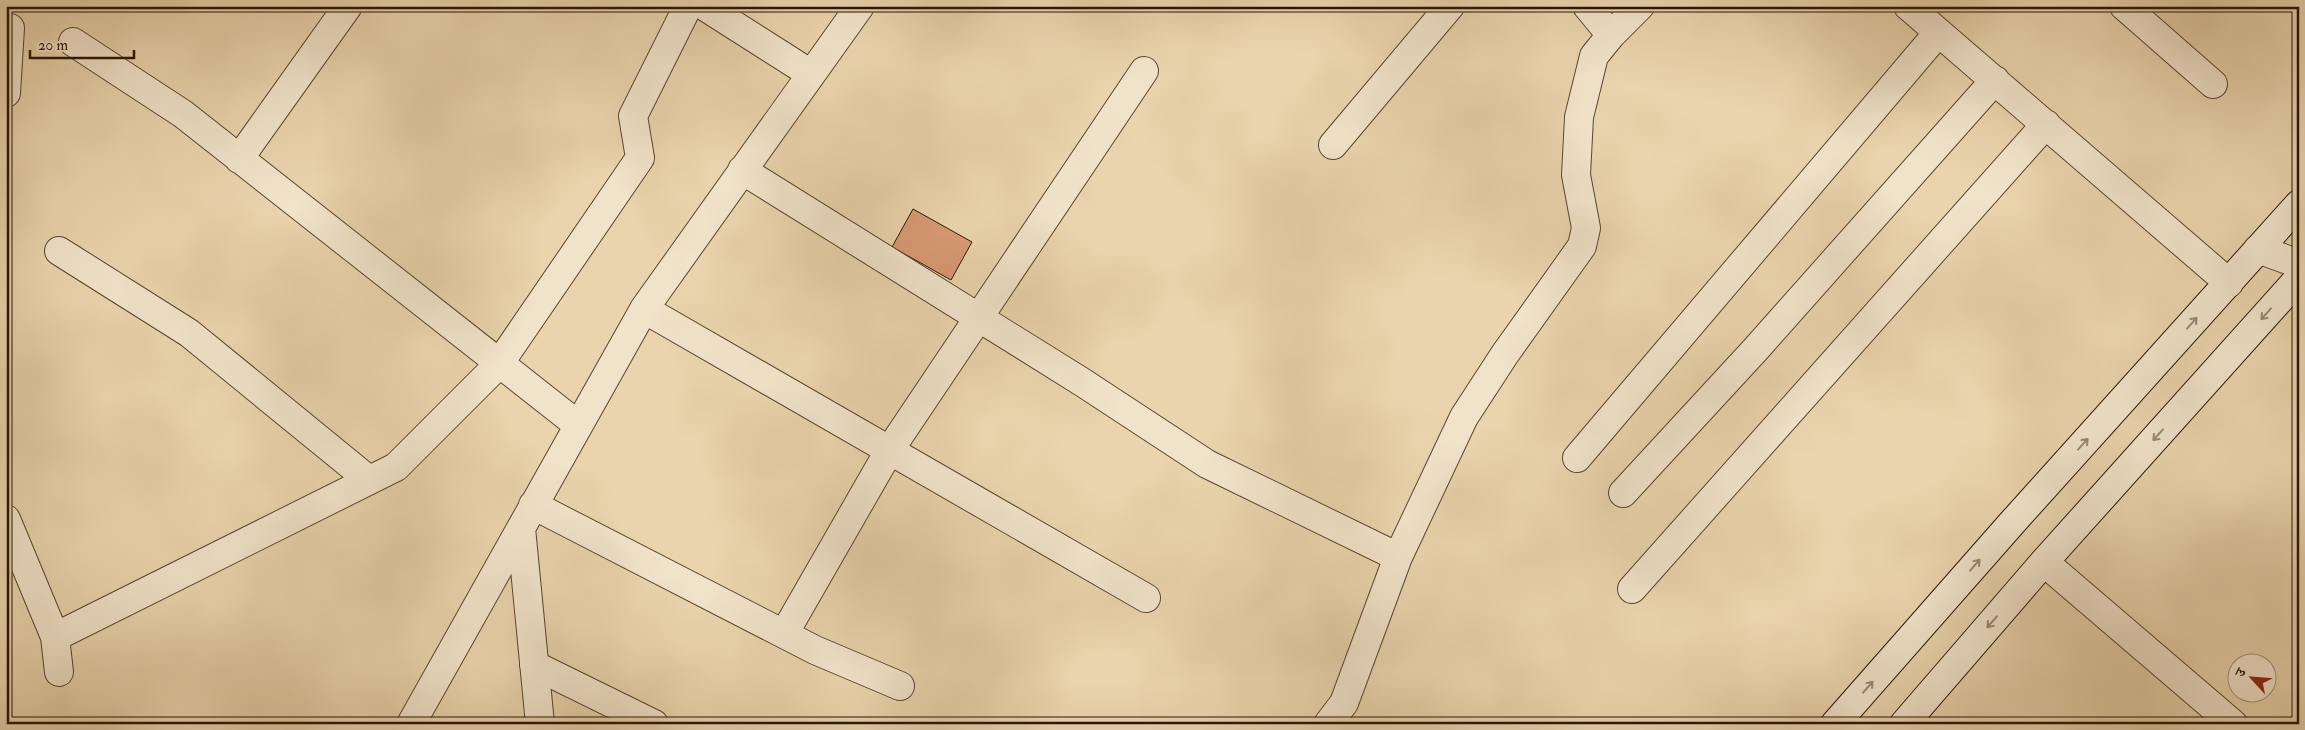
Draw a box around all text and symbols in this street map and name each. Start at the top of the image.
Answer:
scale bar [30,28,134,60]
text: 20 m [38,36,68,55]
one-way arrow [2260,308,2272,321]
one-way arrow [2186,317,2198,330]
one-way arrow [2152,429,2163,442]
one-way arrow [2077,437,2089,450]
one-way arrow [1969,559,1980,572]
one-way arrow [1986,616,1997,629]
north arrow [2228,652,2278,702]
text: उ [2231,665,2250,680]
one-way arrow [1862,681,1873,694]

